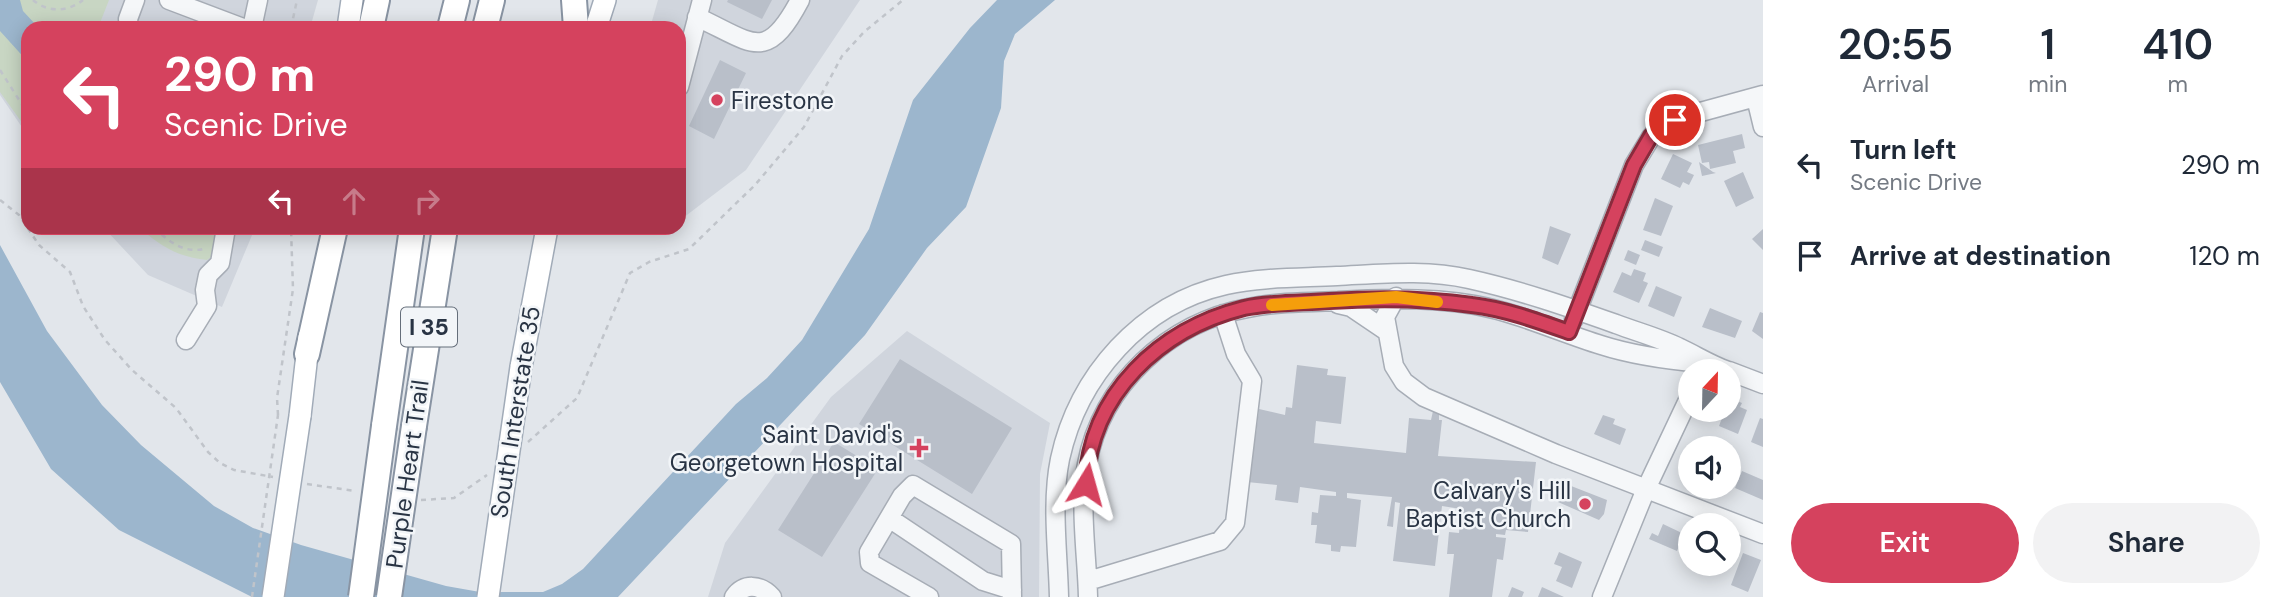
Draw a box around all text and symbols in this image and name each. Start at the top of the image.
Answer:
text: 20:55 [1838,17,1953,72]
text: 1 [2040,17,2055,72]
text: 410 [2142,17,2213,72]
text: 290 m [164,42,315,106]
icon: left [49,49,140,140]
text: Arrival [1862,69,1929,99]
text: min [2028,69,2067,99]
text: m [2167,69,2188,99]
place label: Firestone [731,85,834,116]
pin [1645,90,1705,150]
marker: Firestone [709,92,725,108]
icon: arrive [1656,101,1694,139]
text: Scenic Drive [164,104,348,146]
text: Turn left [1850,133,1957,167]
icon: left [1791,146,1829,184]
text: 290 m [2181,148,2260,182]
text: Scenic Drive [1850,167,1982,197]
icon: left [262,182,300,220]
icon: ahead [335,182,373,220]
icon: right [408,182,446,220]
icon: arrive [1791,237,1829,275]
text: Arrive at destination [1850,239,2111,273]
text: 120 m [2189,239,2260,273]
street label: South Interstate 35 [483,304,547,520]
road number: I 35 [401,308,457,346]
north arrow [1678,359,1741,422]
map controls [1678,359,1741,576]
street label: Purple Heart Trail [378,378,436,570]
place label: Saint David's Georgetown Hospital [670,419,903,478]
button: sound [1678,436,1741,499]
marker: Saint David's Georgetown Hospital [909,438,929,458]
position arrow [1049,447,1123,521]
place label: Calvary's Hill Baptist Church [1406,475,1571,534]
marker: Calvary's Hill Baptist Church [1577,496,1593,512]
button: Exit [1791,503,2019,583]
button: Share [2033,503,2260,583]
button: search [1678,513,1741,576]

